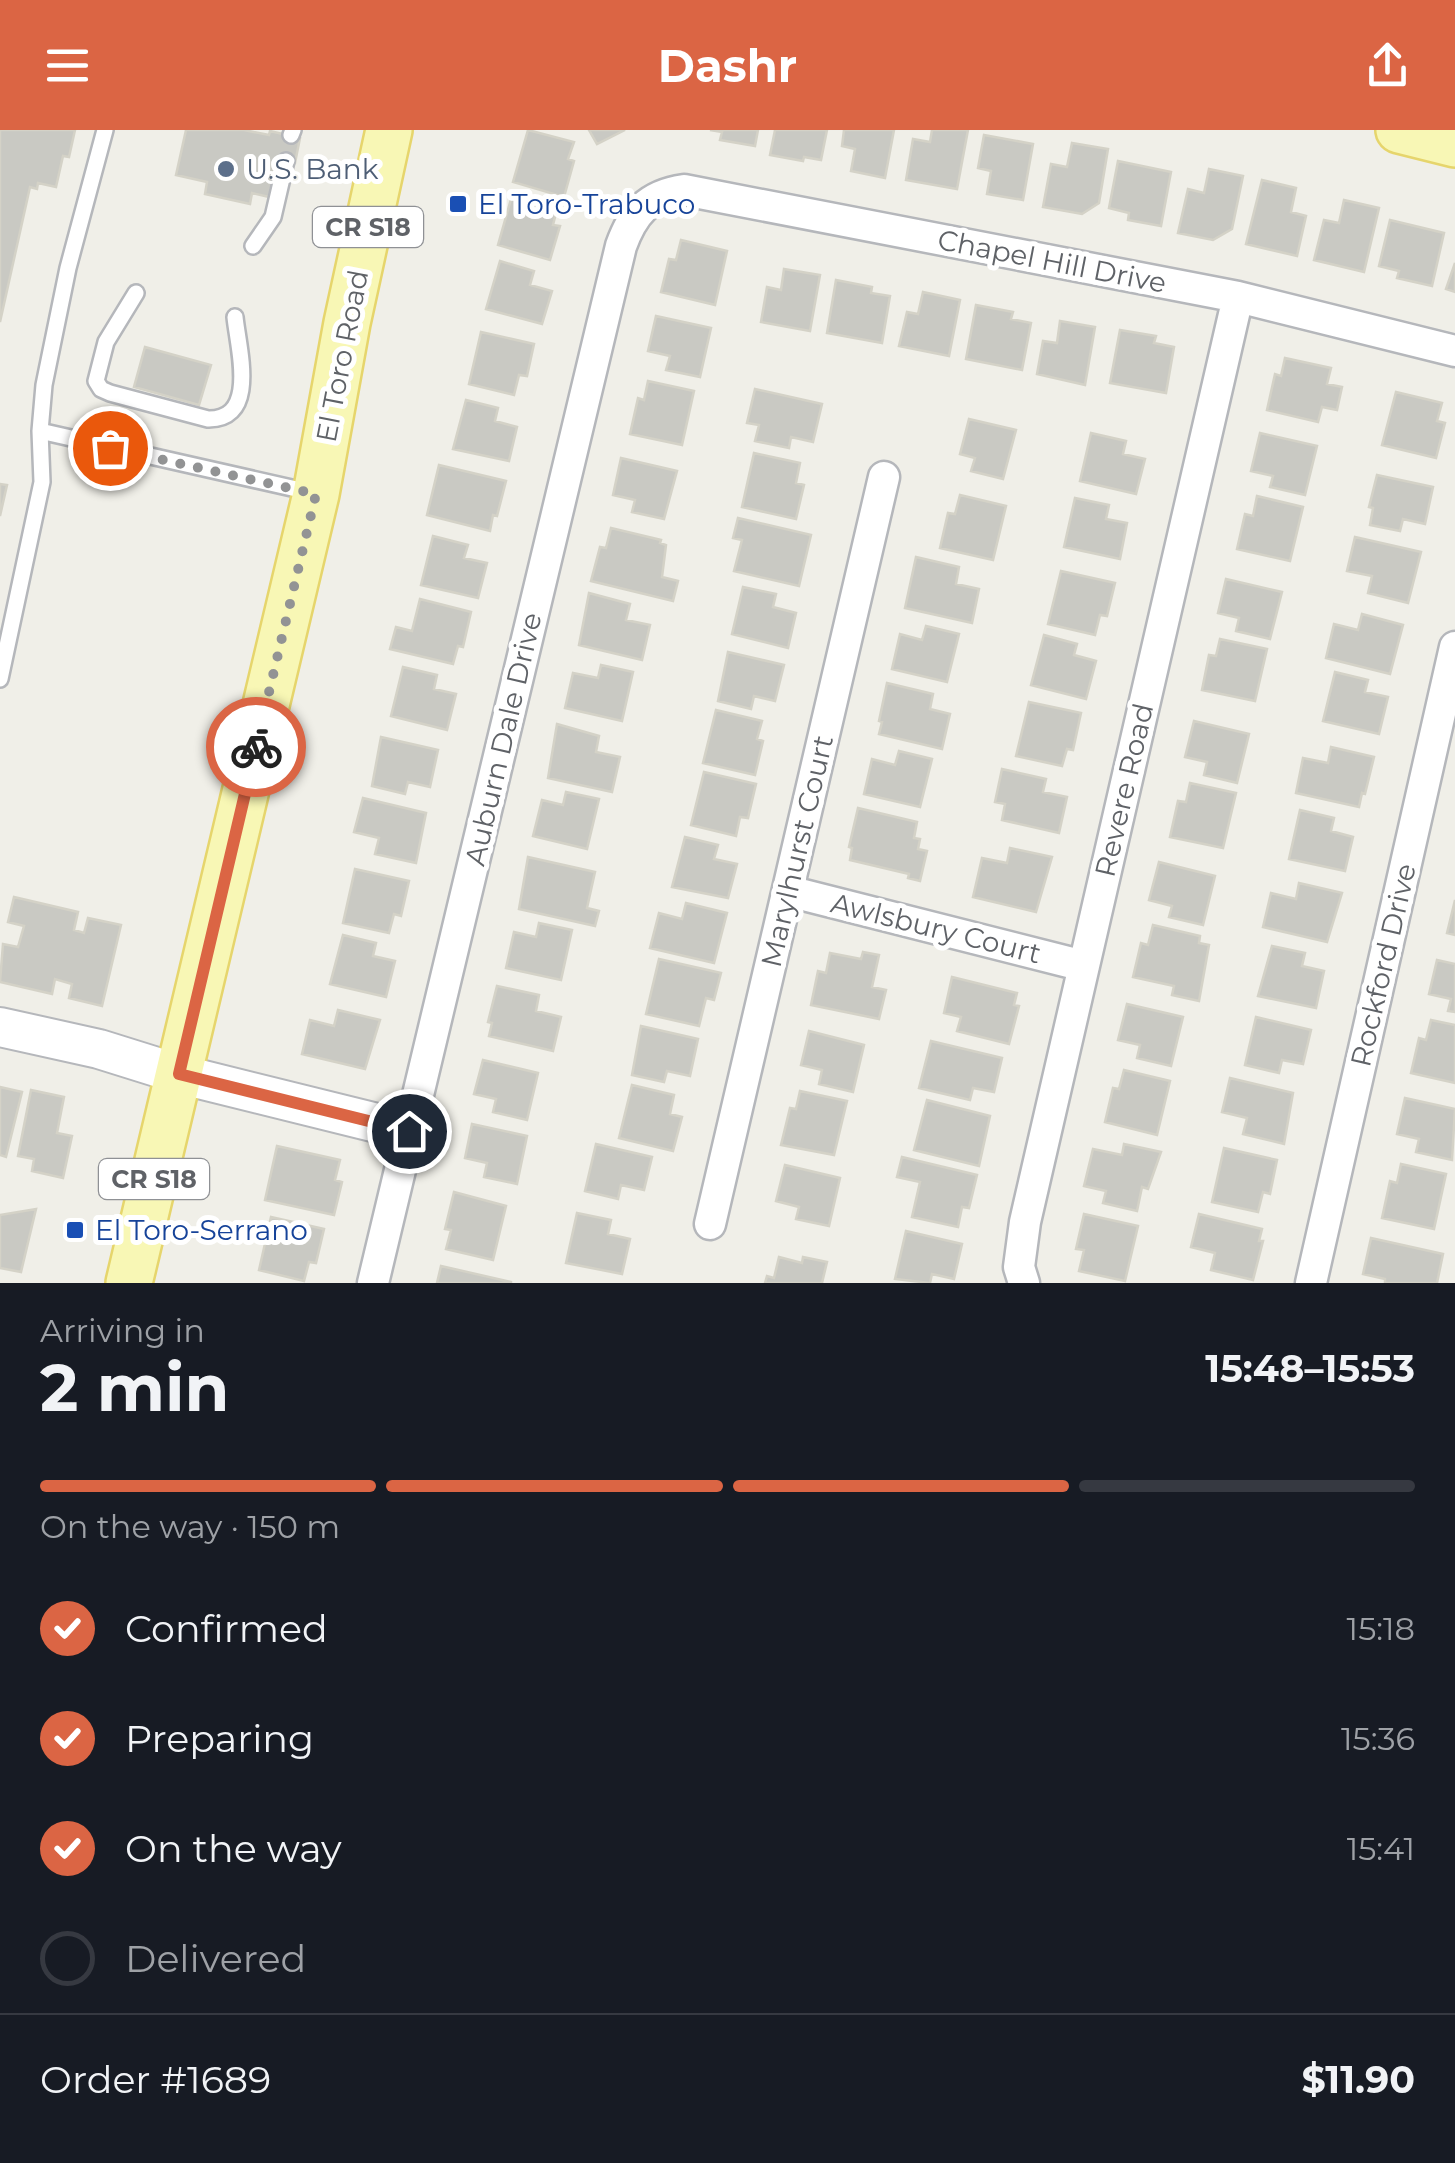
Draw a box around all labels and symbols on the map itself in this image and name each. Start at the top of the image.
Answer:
place label: U.S. Bank [246,152,379,186]
marker: U.S. Bank [215,158,237,180]
place label: El Toro-Trabuco [478,187,695,221]
marker: El Toro-Trabuco [447,193,469,215]
road number: CR S18 [313,207,423,247]
street label: Chapel Hill Drive [935,222,1169,300]
street label: El Toro Road [309,267,375,445]
pin [68,406,153,491]
street label: Auburn Dale Drive [457,609,549,869]
courier [206,697,306,797]
street label: Revere Road [1088,700,1160,880]
street label: Marylhurst Court [754,732,840,970]
street label: Rockford Drive [1343,860,1423,1070]
street label: Awlsbury Court [828,885,1044,971]
pin [367,1089,452,1174]
road number: CR S18 [99,1159,209,1199]
place label: El Toro-Serrano [95,1213,308,1247]
marker: El Toro-Serrano [64,1219,86,1241]

